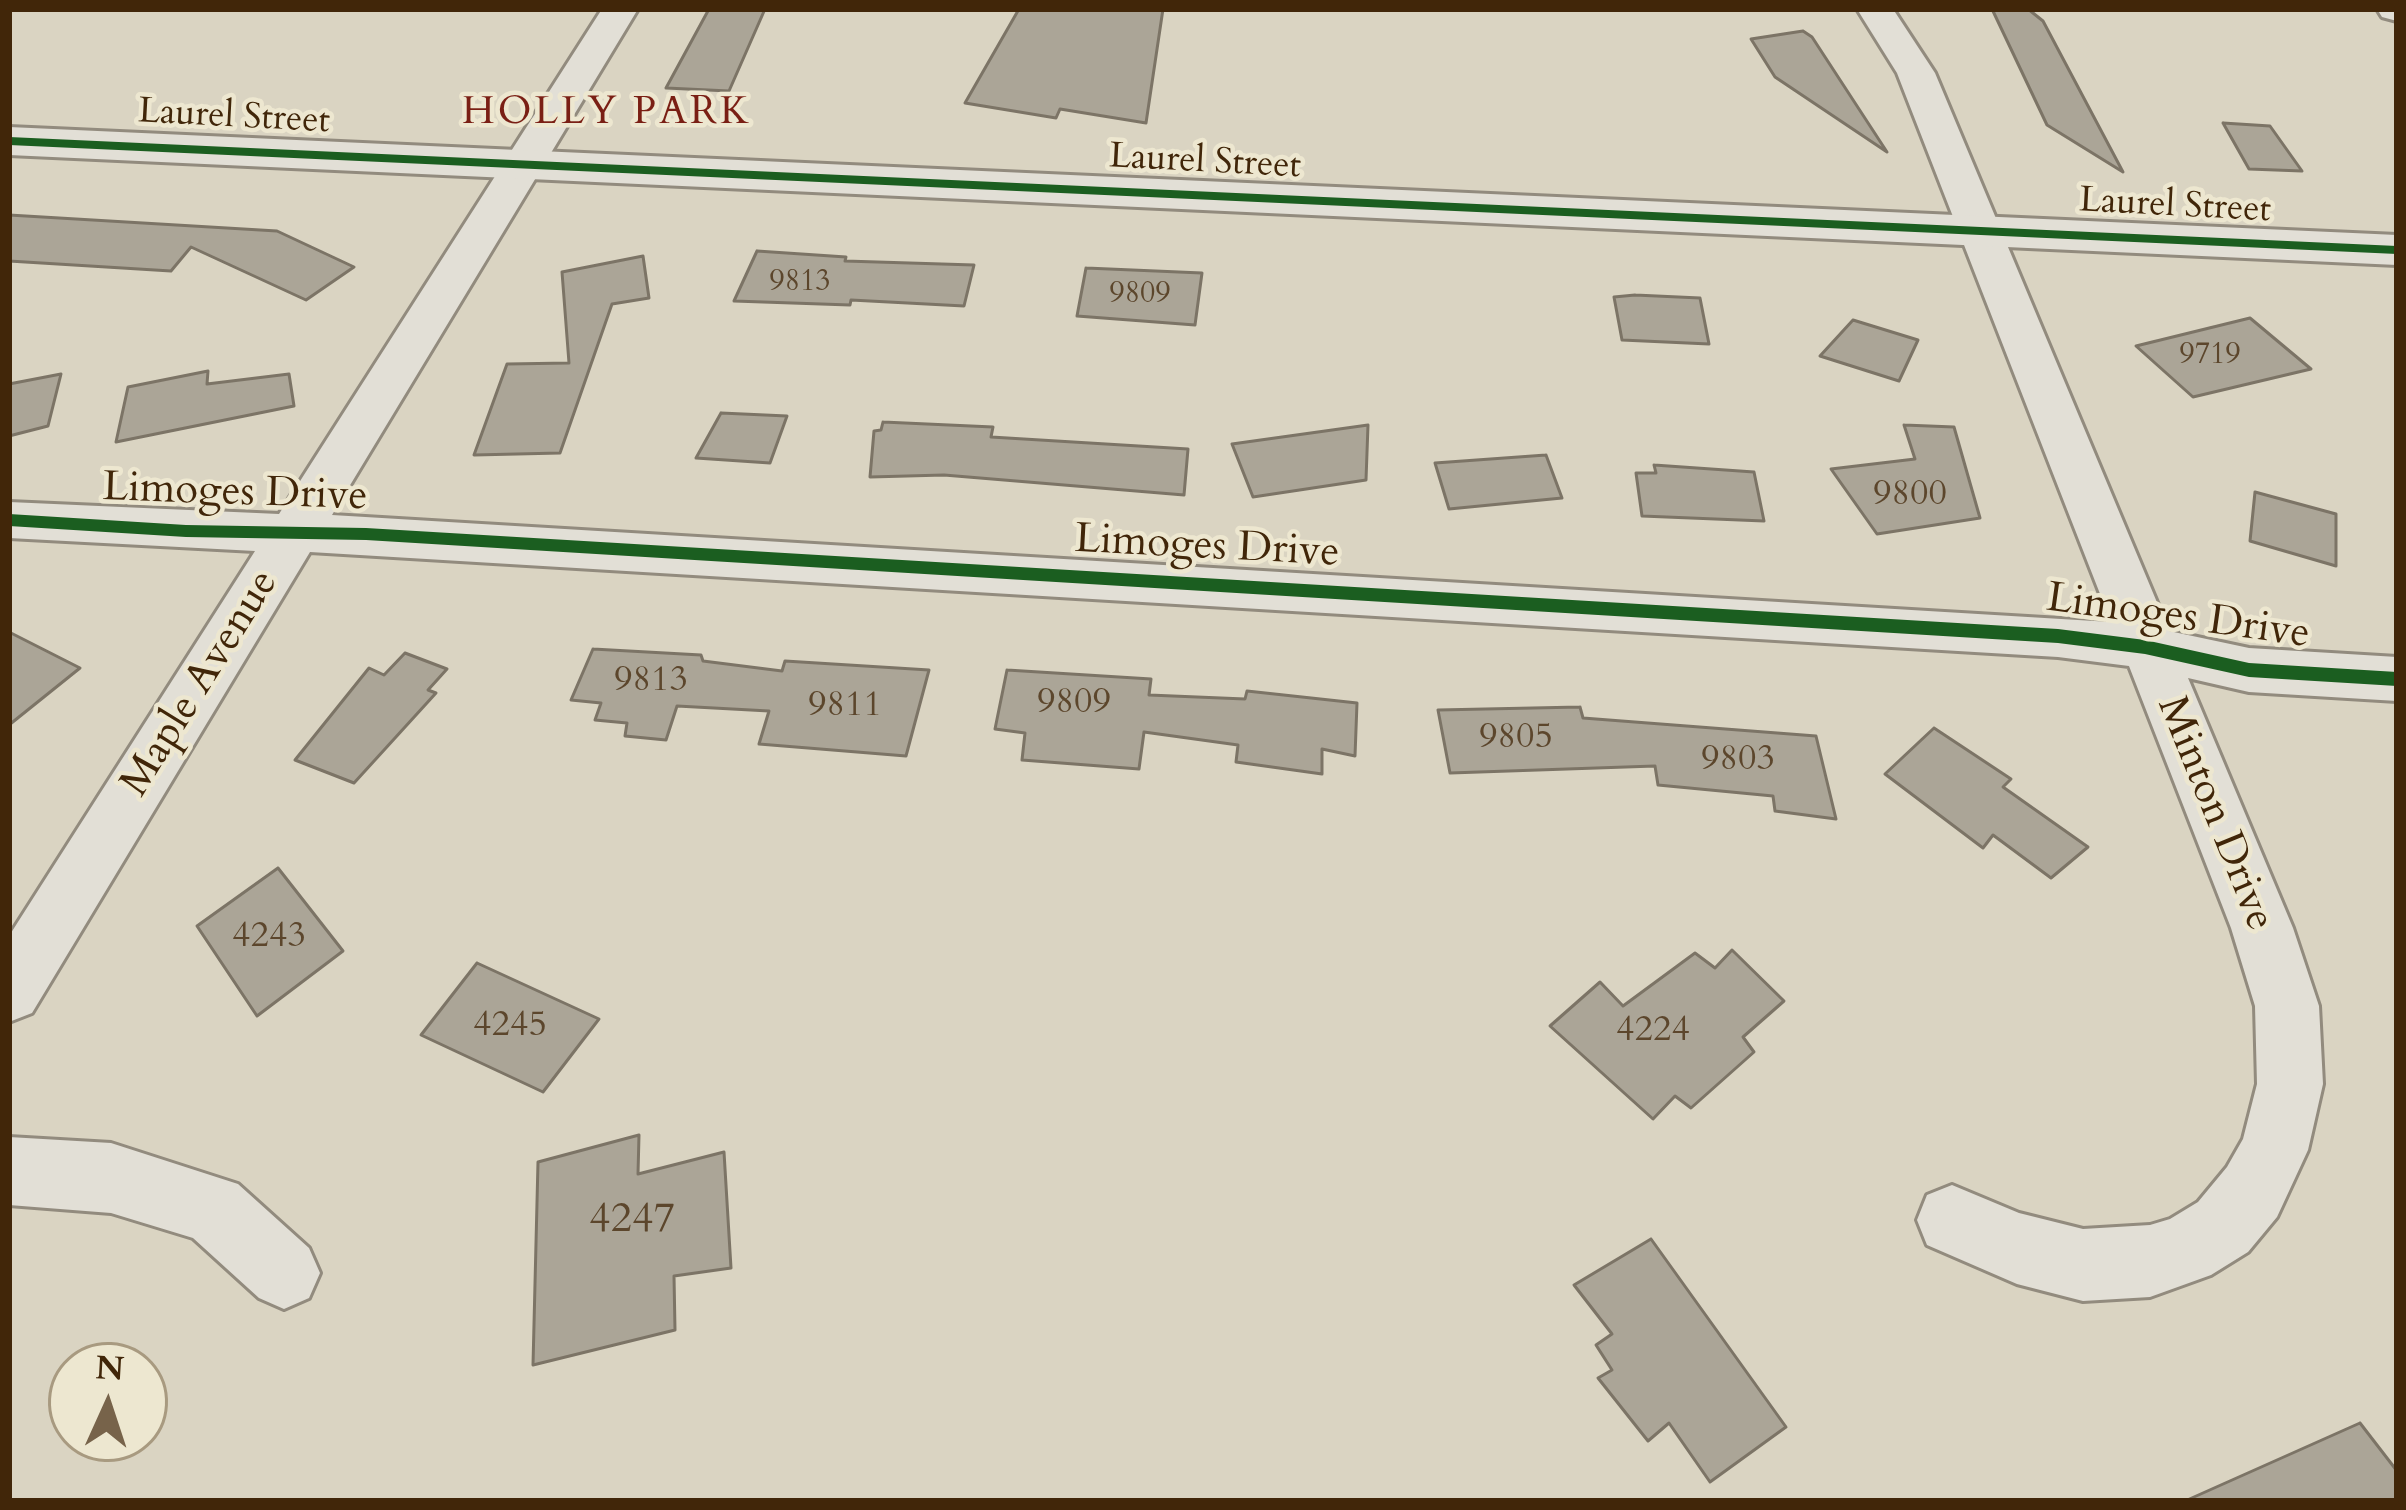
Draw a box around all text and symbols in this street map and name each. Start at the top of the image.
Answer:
street label: Laurel Street [137,91,331,145]
district label: HOLLY PARK [462,91,752,137]
street label: Laurel Street [1108,136,1302,190]
street label: Laurel Street [2078,180,2272,234]
house number: 9813 [769,265,831,301]
house number: 9809 [1109,277,1171,313]
house number: 9719 [2179,338,2241,374]
street label: Limoges Drive [102,464,368,524]
house number: 9800 [1873,474,1947,518]
street label: Limoges Drive [1073,516,1341,580]
street label: Maple Avenue [111,562,291,806]
street label: Limoges Drive [2043,575,2313,661]
house number: 9813 [614,660,688,704]
house number: 9809 [1037,682,1111,726]
house number: 9811 [808,685,882,729]
street label: Minton Drive [2144,690,2284,938]
house number: 9805 [1479,717,1553,761]
house number: 9803 [1701,739,1775,783]
house number: 4243 [232,916,306,960]
house number: 4245 [473,1005,547,1049]
house number: 4224 [1616,1010,1690,1054]
house number: 4247 [589,1196,675,1246]
north arrow [48,1342,168,1462]
text: N [94,1345,125,1392]

